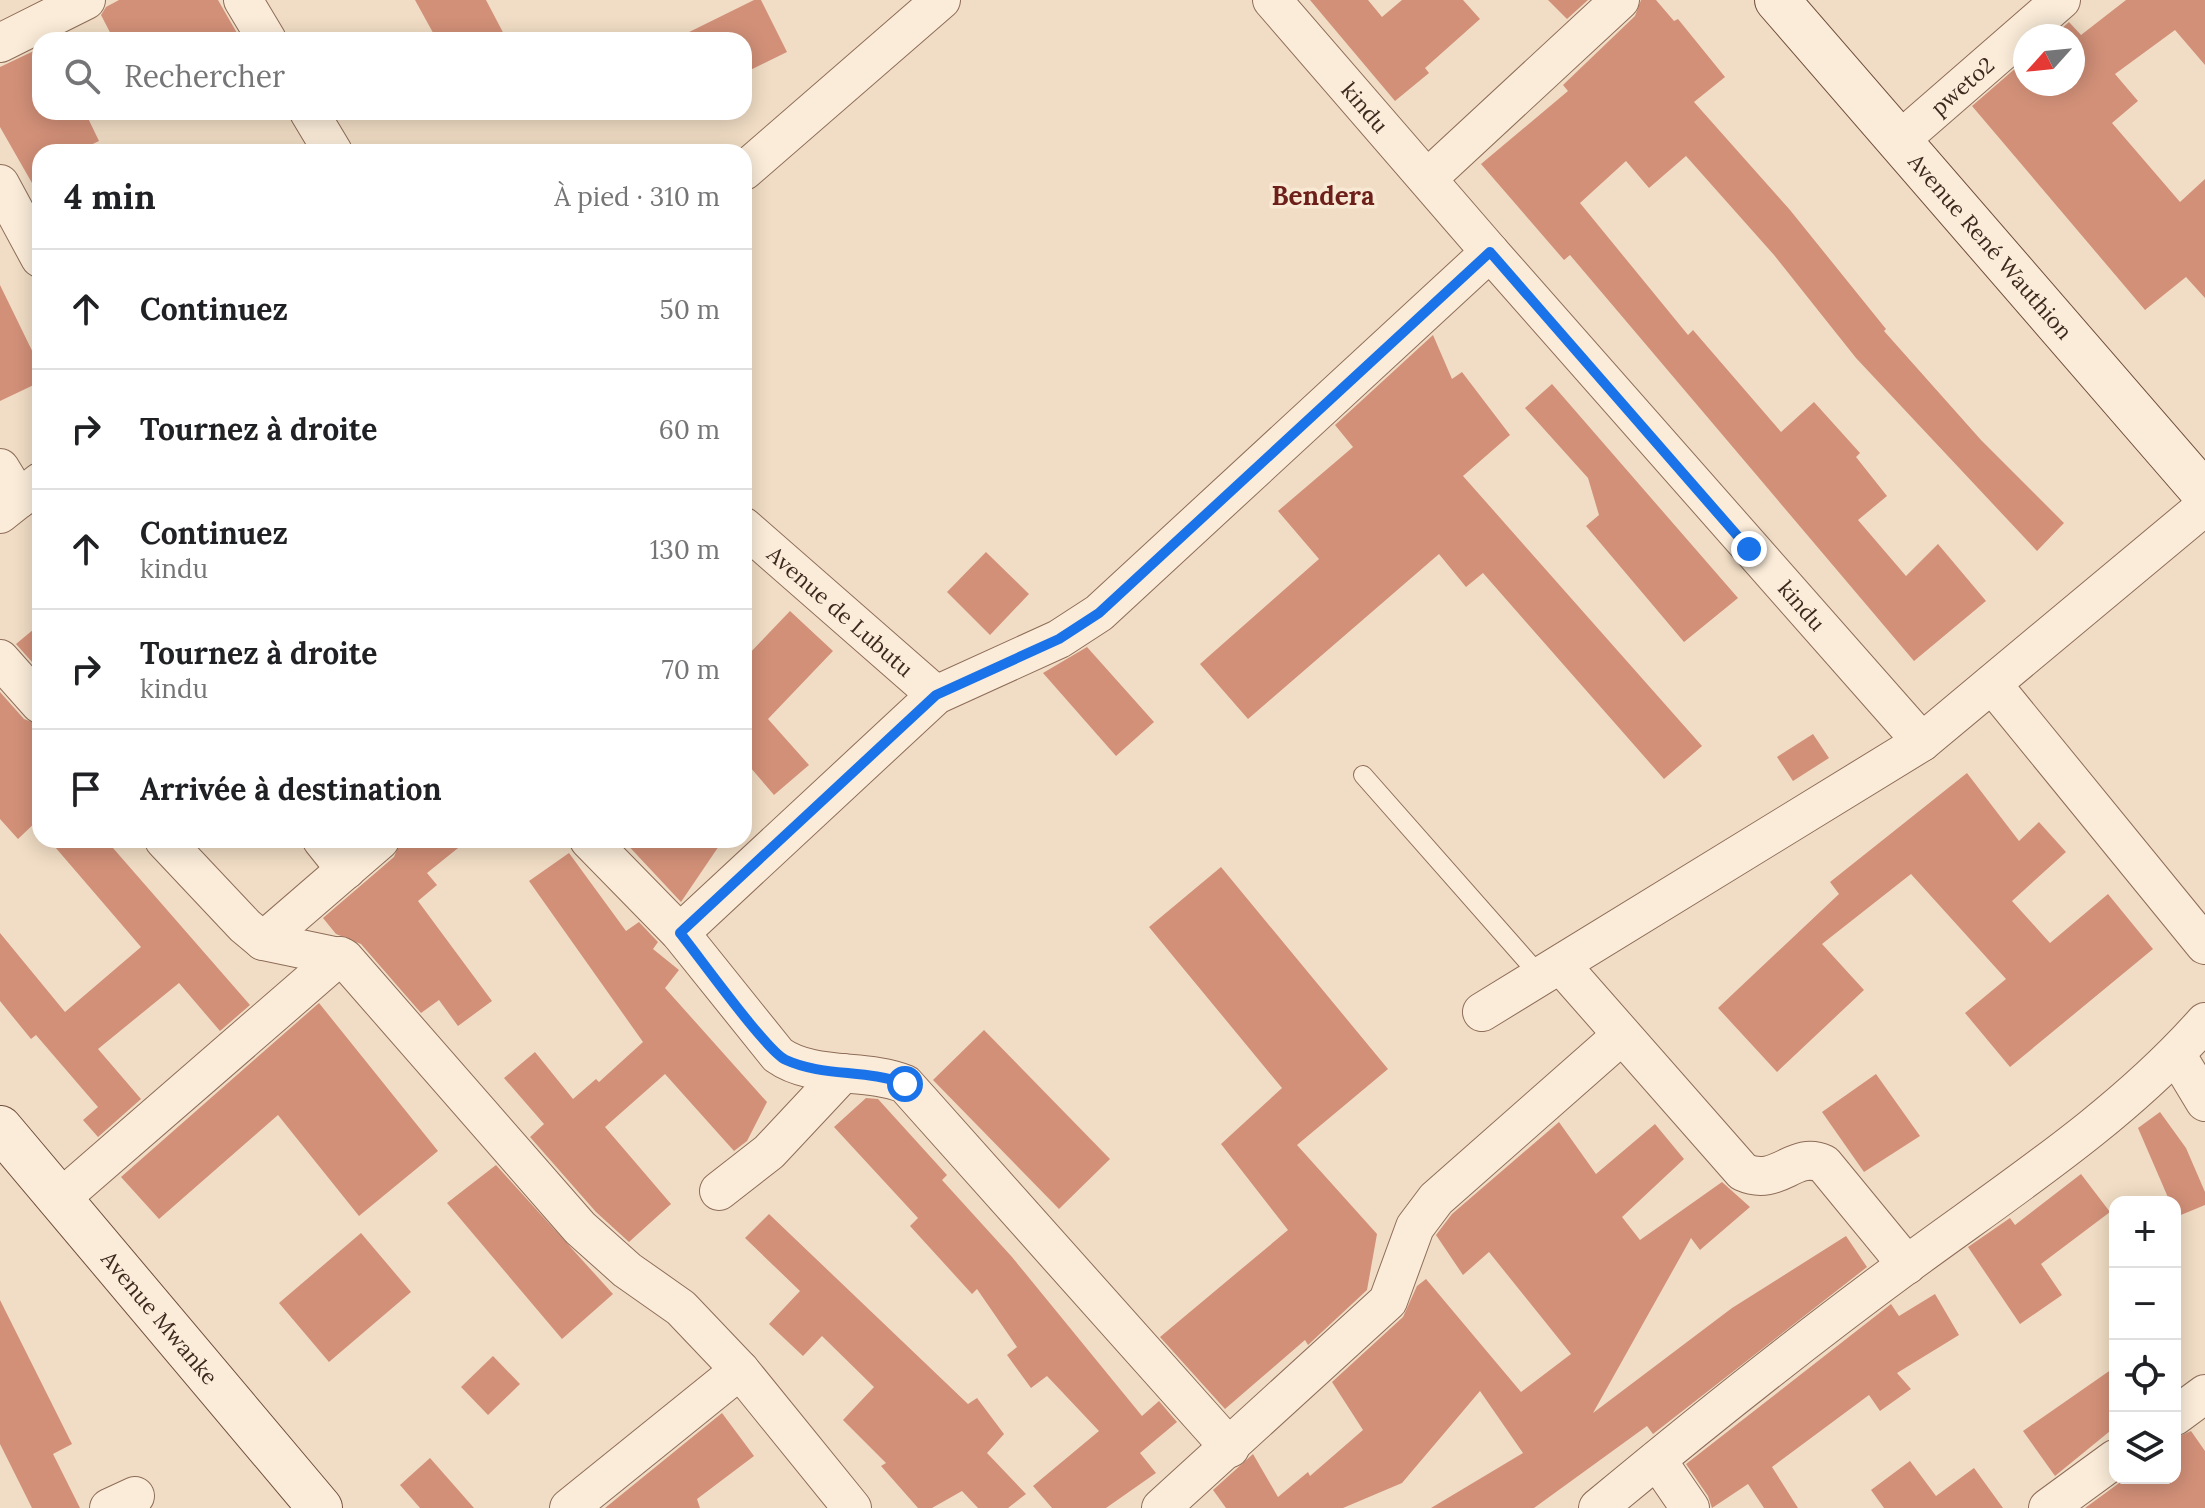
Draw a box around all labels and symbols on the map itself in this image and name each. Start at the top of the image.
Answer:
north arrow [2013,24,2085,96]
street label: pweto2 [1925,51,2000,121]
street label: kindu [1335,76,1394,138]
street label: Avenue René Wauthion [1902,147,2079,345]
district label: Bendera [1271,179,1375,212]
route end [1731,531,1767,567]
street label: Avenue de Lubutu [761,539,919,683]
street label: kindu [1772,575,1831,637]
route start [887,1066,923,1102]
street label: Avenue Mwanke [95,1244,224,1390]

